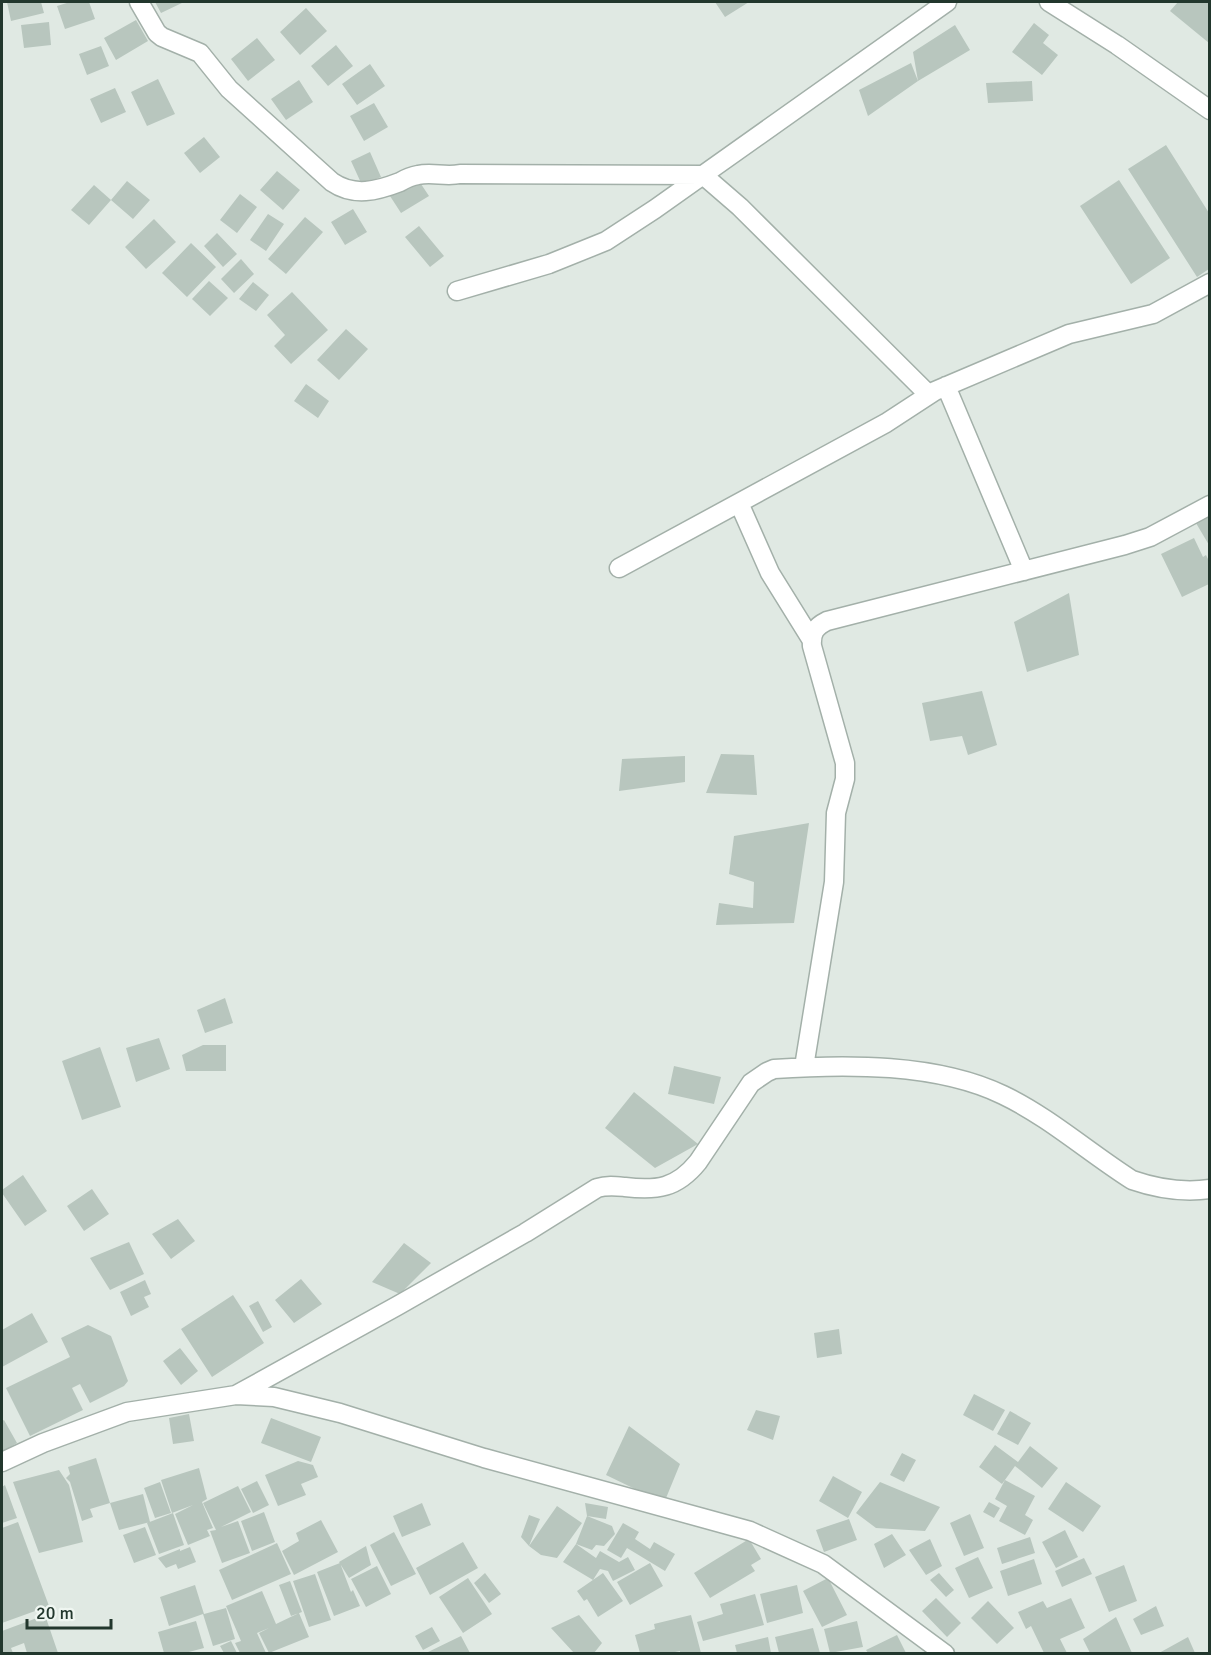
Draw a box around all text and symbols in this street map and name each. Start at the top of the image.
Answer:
scale bar [27,1592,111,1630]
text: 20 m [36,1602,74,1624]

